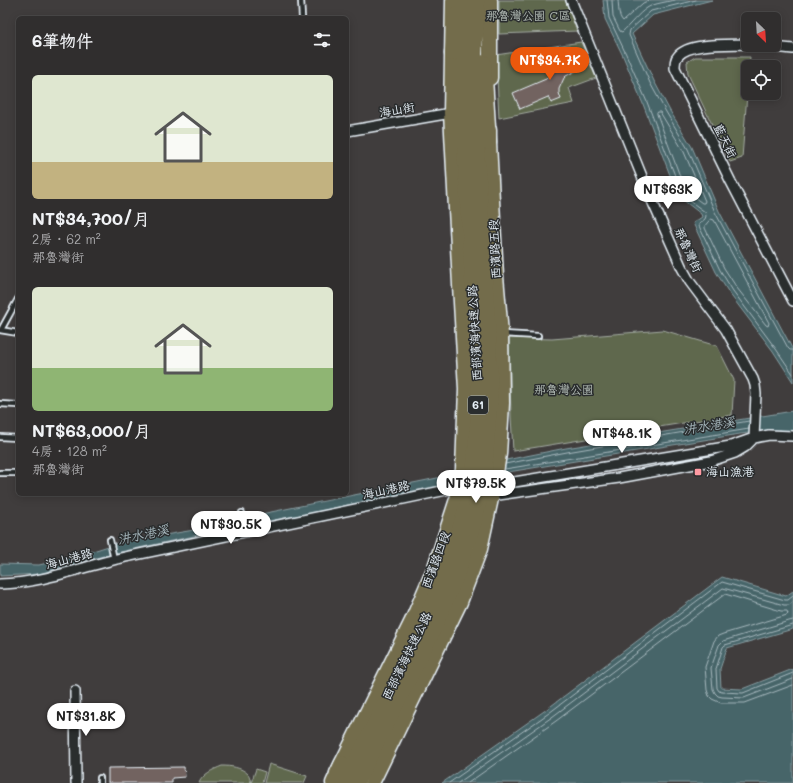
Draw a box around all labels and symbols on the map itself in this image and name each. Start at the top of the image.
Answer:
park label: 那魯灣公園 C區 [486,7,570,23]
north arrow [741,12,781,52]
pin: NT$34.7K [509,47,591,81]
street label: 海山街 [378,98,416,120]
street label: 藍天街 [711,121,741,160]
pin: NT$63K [635,176,701,210]
street label: 西濱路五段 [484,219,504,279]
street label: 那魯灣街 [672,224,706,275]
street label: 西部濱海快速公路 [463,285,485,381]
park label: 那魯灣公園 [534,381,594,397]
road number: 61 [468,396,488,414]
water label: 汫水港溪 [682,412,737,437]
pin: NT$48.1K [581,420,663,454]
place label: 海山漁港 [706,463,754,479]
marker: 海山漁港 [693,467,703,477]
pin: NT$79.5K [435,470,517,504]
street label: 海山港路 [361,476,411,502]
pin: NT$30.5K [190,511,272,545]
water label: 汫水港溪 [116,520,171,547]
street label: 西濱路四段 [417,529,453,591]
street label: 海山港路 [43,544,94,572]
street label: 西部濱海快速公路 [378,609,434,702]
pin: NT$31.8K [45,703,127,737]

